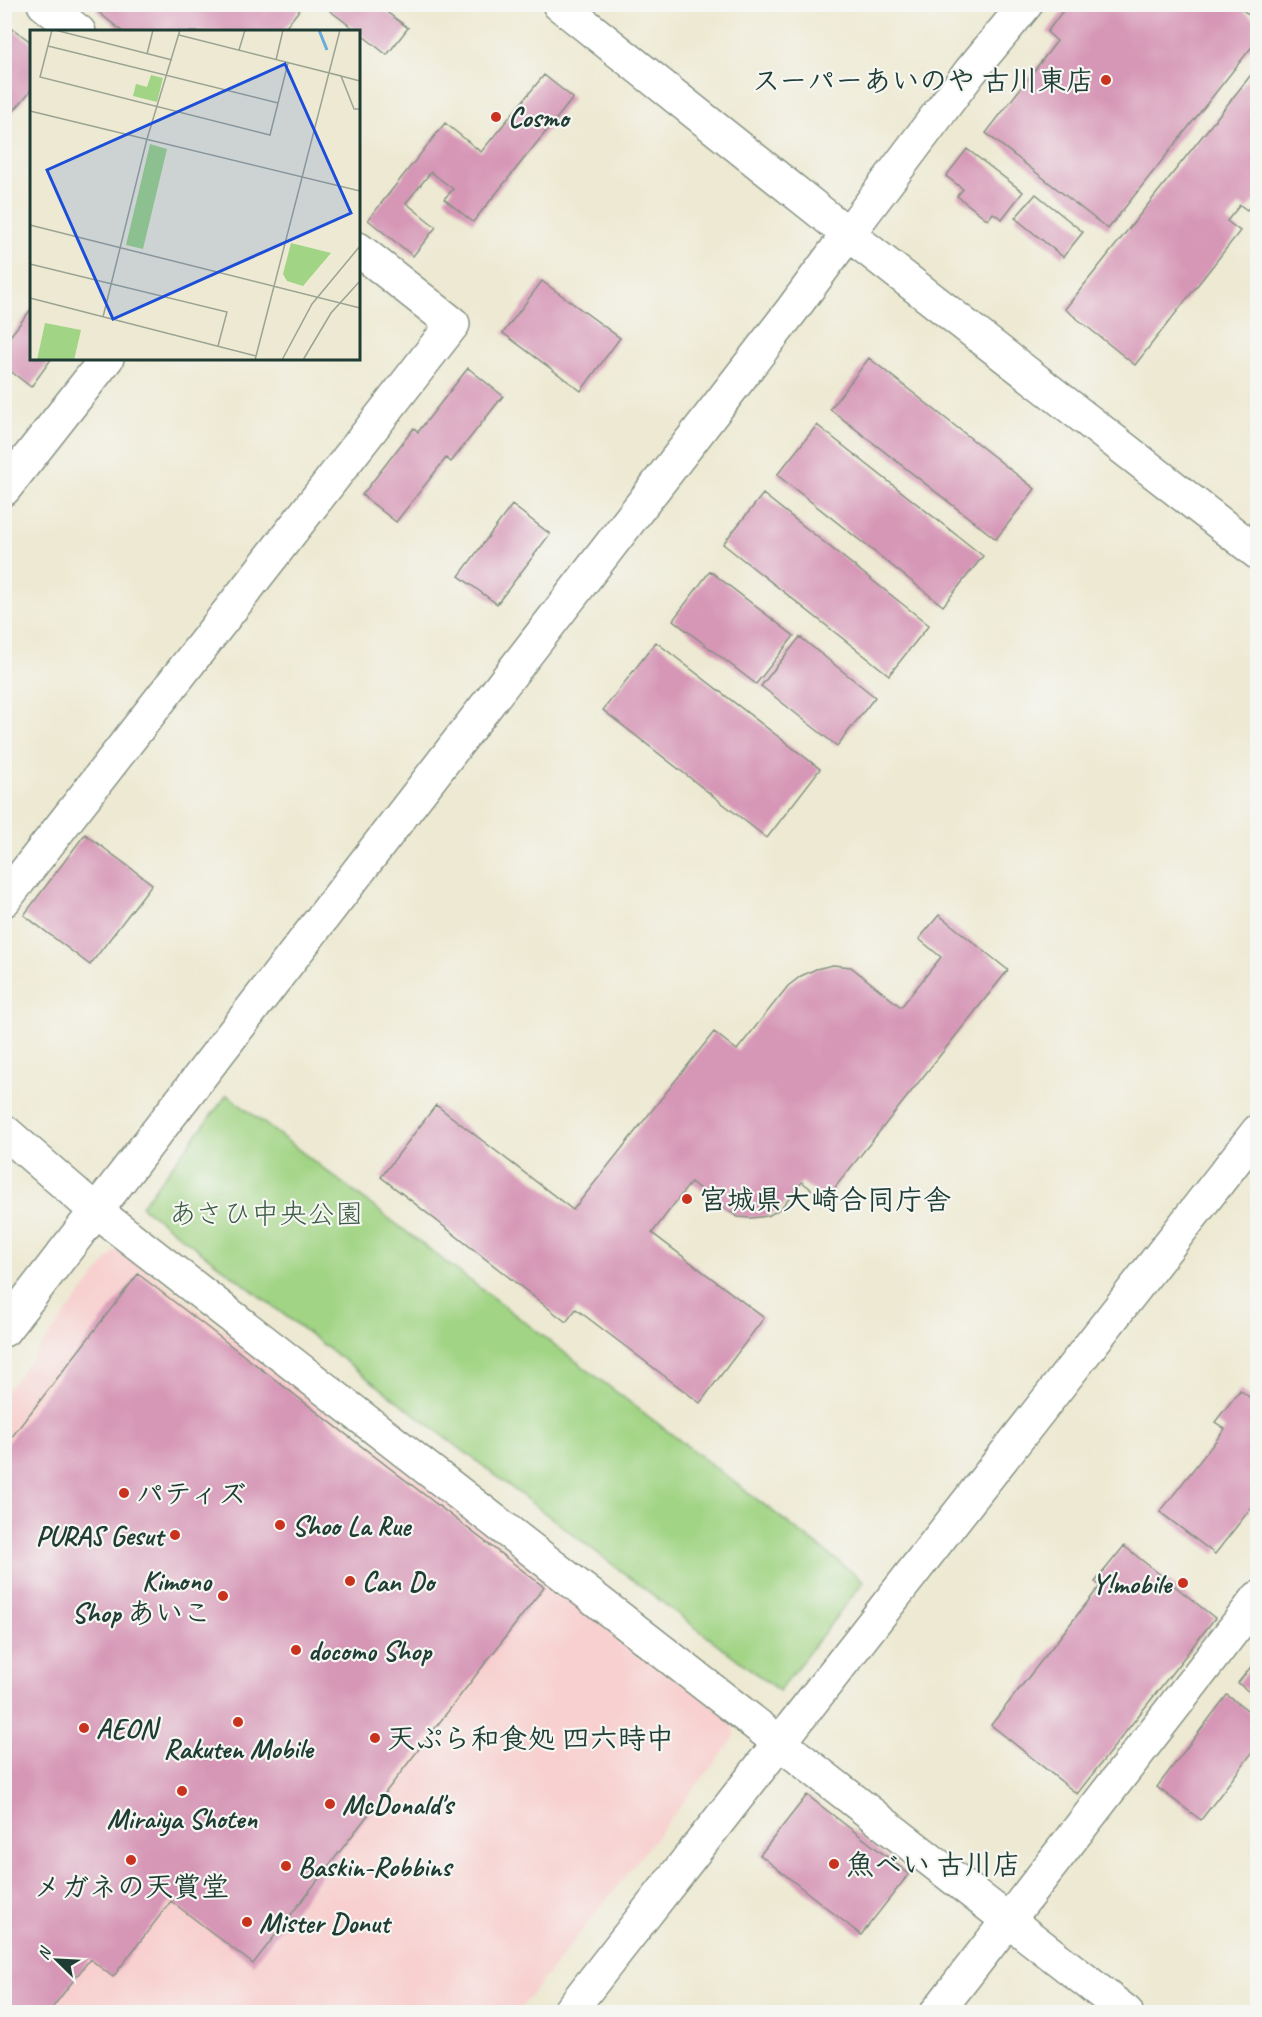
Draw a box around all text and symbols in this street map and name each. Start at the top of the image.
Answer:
inset map [30,30,360,360]
place label: スーパーあいのや 古川東店 [752,63,1094,98]
marker: スーパーあいのや 古川東店 [1099,73,1113,87]
place label: Cosmo [508,100,571,135]
marker: Cosmo [489,110,503,124]
place label: 宮城県大崎合同庁舎 [699,1182,951,1217]
marker: 宮城県大崎合同庁舎 [680,1192,694,1206]
park label: あさひ中央公園 [169,1196,363,1231]
place label: パティズ [136,1476,246,1511]
marker: パティズ [117,1486,131,1500]
place label: Shoo La Rue [292,1508,413,1543]
place label: PURAS Gesut [36,1518,167,1553]
marker: Shoo La Rue [273,1518,287,1532]
marker: PURAS Gesut [168,1528,182,1542]
place label: Kimono Shop あいこ [72,1563,213,1630]
place label: Can Do [362,1564,437,1599]
place label: Y!mobile [1092,1566,1174,1601]
marker: Can Do [343,1574,357,1588]
marker: Y!mobile [1176,1576,1190,1590]
marker: Kimono Shop あいこ [216,1589,230,1603]
place label: docomo Shop [308,1633,433,1668]
marker: docomo Shop [289,1643,303,1657]
place label: AEON [96,1711,161,1746]
marker: Rakuten Mobile [231,1715,245,1729]
marker: AEON [77,1721,91,1735]
place label: 天ぷら和食処 四六時中 [387,1721,674,1756]
place label: Rakuten Mobile [163,1731,315,1766]
marker: 天ぷら和食処 四六時中 [368,1731,382,1745]
marker: Miraiya Shoten [175,1784,189,1798]
place label: McDonald's [342,1787,456,1822]
marker: McDonald's [323,1797,337,1811]
place label: Miraiya Shoten [107,1801,258,1837]
place label: 魚べい 古川店 [846,1847,1021,1882]
place label: Baskin-Robbins [298,1849,454,1884]
marker: メガネの天賞堂 [124,1853,138,1867]
marker: 魚べい 古川店 [827,1857,841,1871]
marker: Baskin-Robbins [279,1859,293,1873]
place label: メガネの天賞堂 [33,1869,229,1904]
place label: Mister Donut [259,1905,393,1940]
marker: Mister Donut [240,1915,254,1929]
north arrow [27,1930,87,1990]
text: N [33,1943,57,1963]

